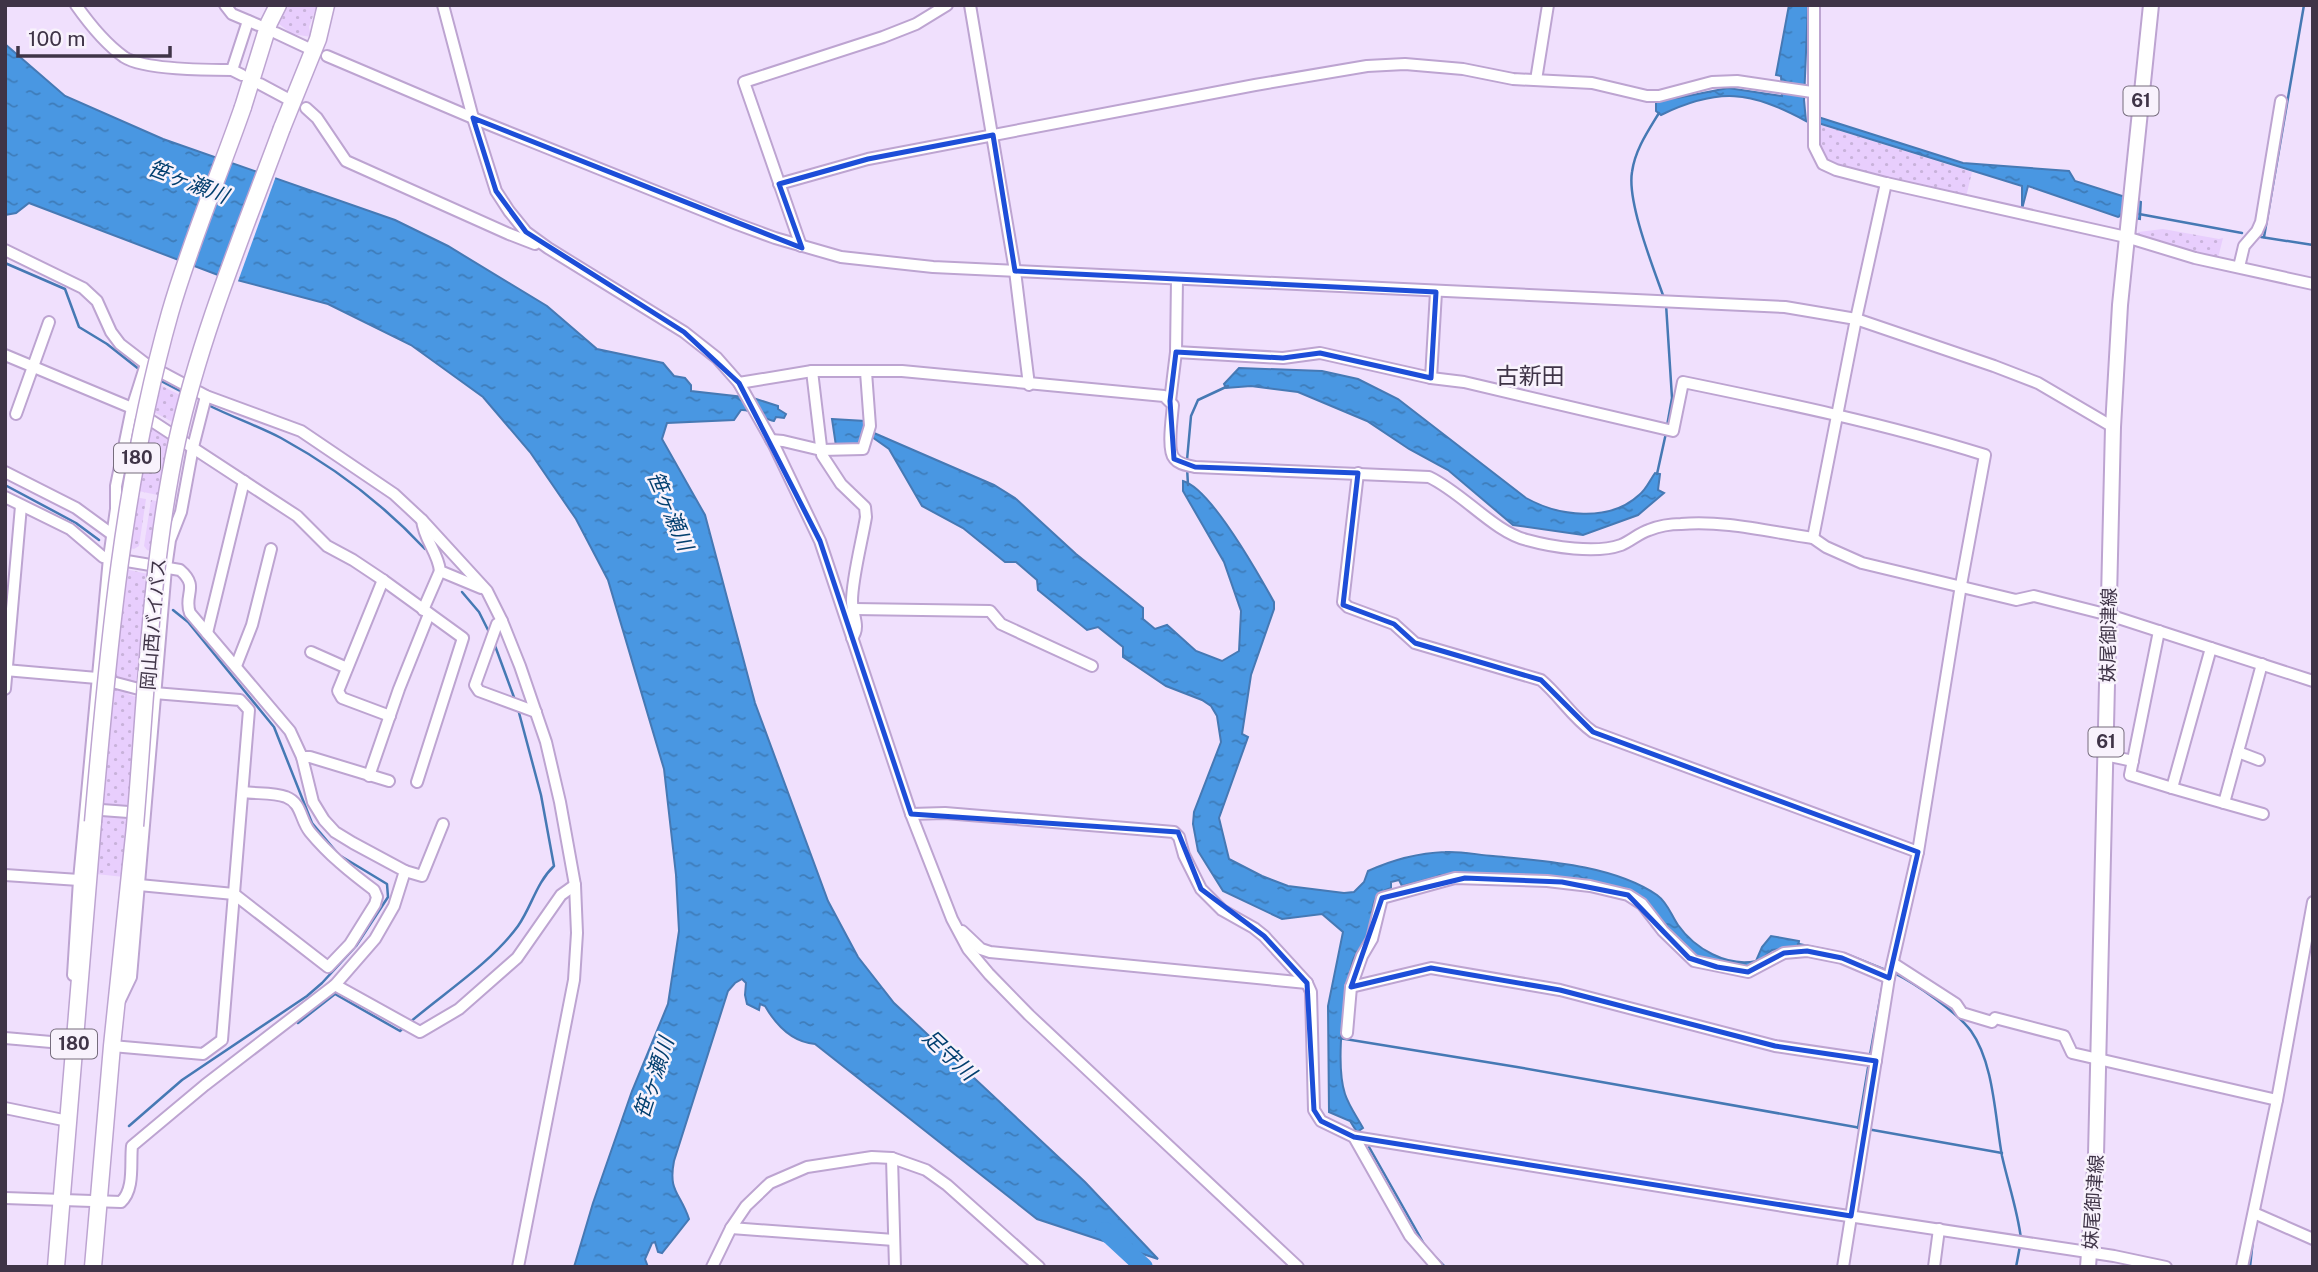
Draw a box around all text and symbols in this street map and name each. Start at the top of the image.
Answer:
scale bar [18,14,170,58]
text: 100 m [28,26,85,51]
road number: 61 [2124,86,2158,116]
water label: 笹ヶ瀬川 [144,155,234,209]
district label: 古新田 [1496,362,1565,389]
road number: 180 [114,444,160,472]
water label: 笹ヶ瀬川 [643,467,699,556]
street label: 岡山西バイパス [136,557,170,691]
street label: 妹尾御津線 [2096,587,2120,683]
road number: 61 [2088,728,2124,756]
water label: 足守川 [918,1024,982,1087]
road number: 180 [51,1030,97,1058]
water label: 笹ヶ瀬川 [629,1032,679,1122]
street label: 妹尾御津線 [2079,1154,2107,1250]

